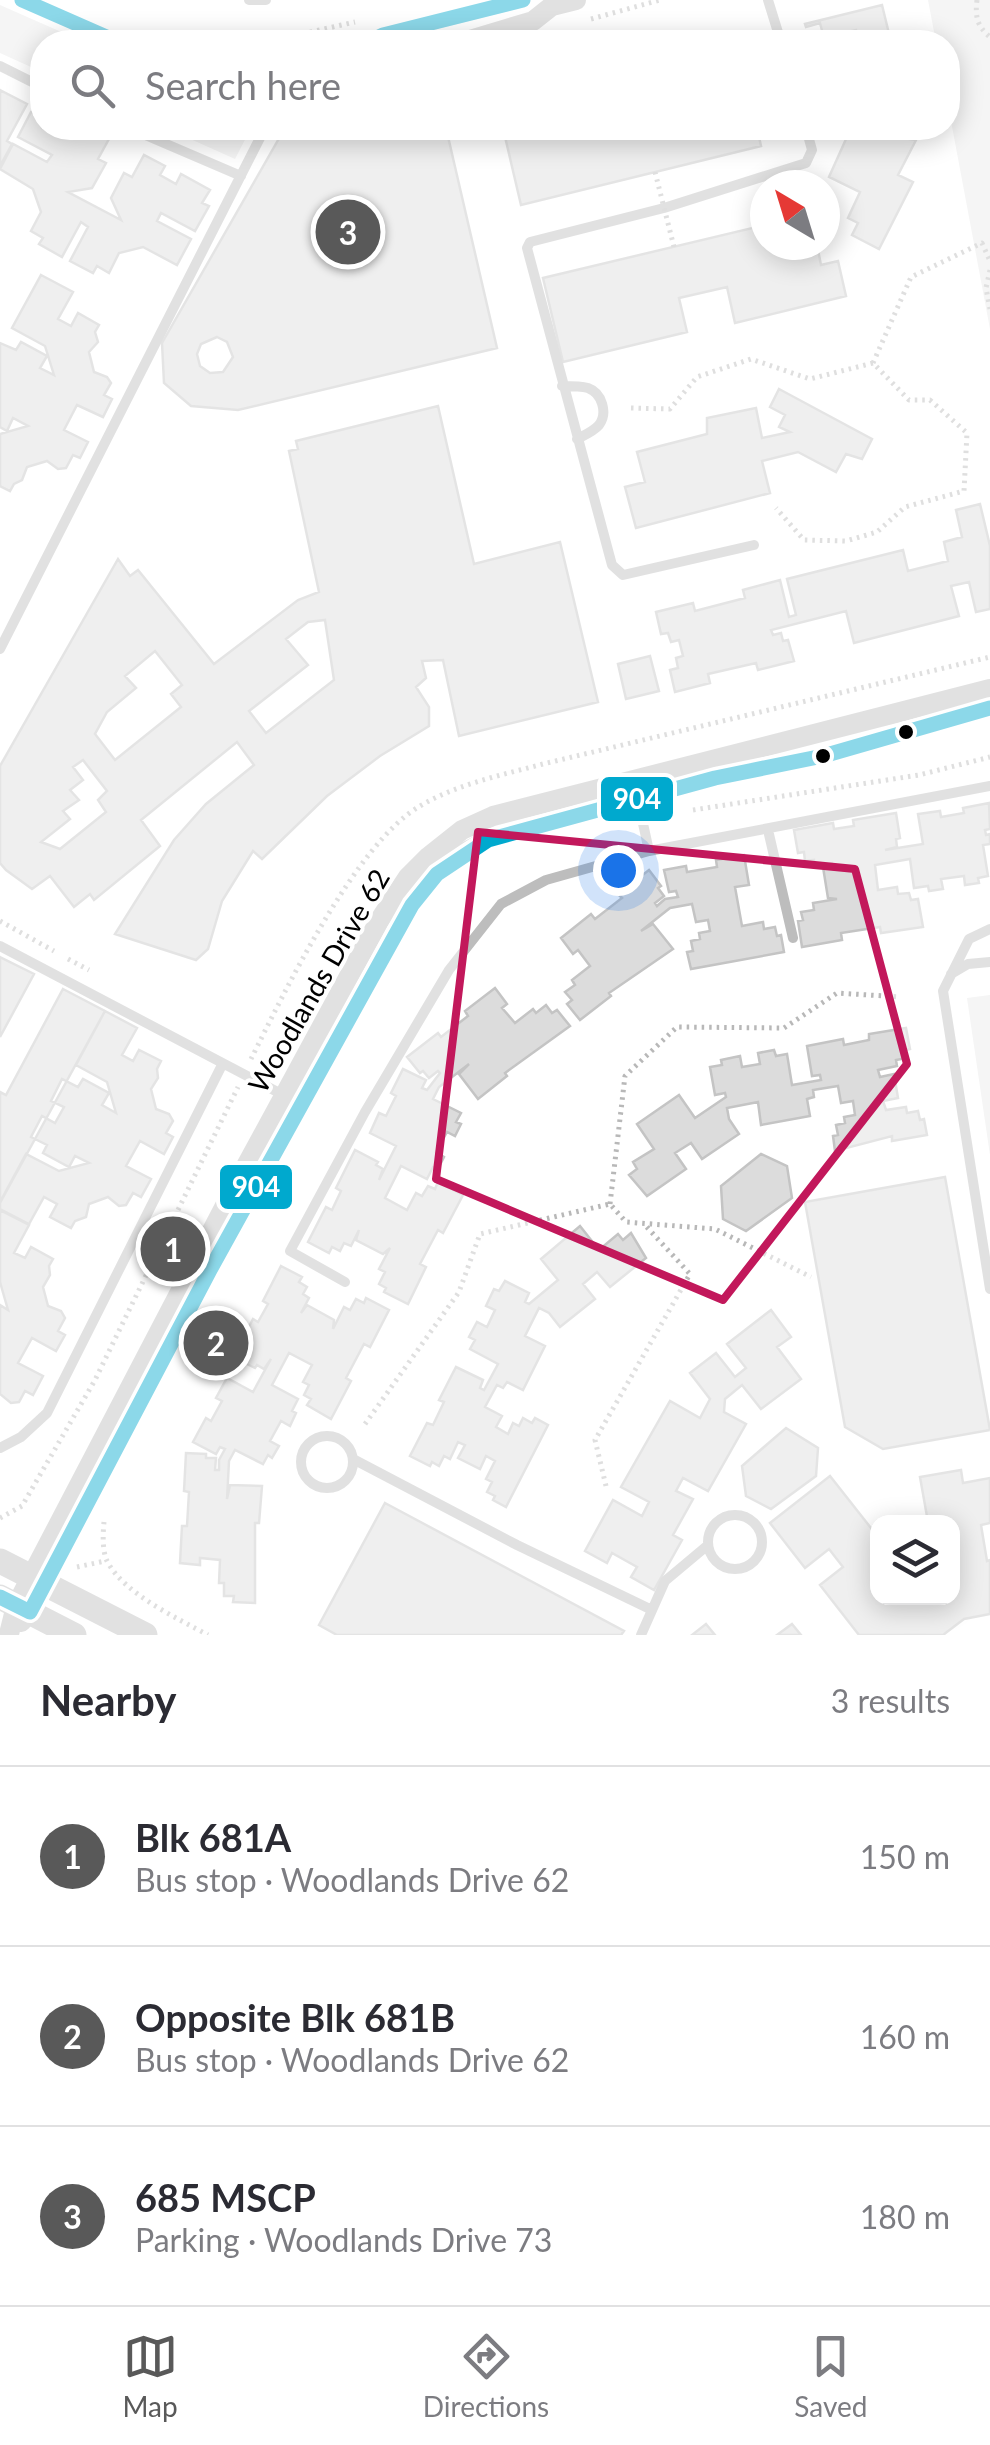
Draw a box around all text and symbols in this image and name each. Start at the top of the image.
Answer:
search box [30,30,960,140]
icon: search [65,58,120,113]
text: Search here [145,62,341,108]
north arrow [750,170,840,260]
pin: 3 [316,194,380,270]
unlabelled marker [896,722,916,742]
unlabelled marker [813,746,833,766]
line badge: 904 [599,775,675,823]
text: 904 [613,781,661,815]
your location [593,845,644,896]
street label: Woodlands Drive 62 [240,863,396,1098]
line badge: 904 [218,1163,294,1211]
text: 904 [232,1169,280,1203]
pin: 1 [140,1212,206,1286]
pin: 2 [184,1306,248,1380]
map controls [870,1515,960,1605]
button: layers [870,1515,960,1605]
text: Nearby [40,1675,177,1725]
text: 3 results [831,1681,950,1720]
text: Blk 681A [135,1814,291,1860]
text: 1 [63,1837,82,1876]
text: 150 m [860,1837,950,1876]
text: Bus stop · Woodlands Drive 62 [135,1860,569,1899]
text: Opposite Blk 681B [135,1994,455,2040]
text: 2 [63,2017,82,2056]
text: 160 m [860,2017,950,2056]
text: Bus stop · Woodlands Drive 62 [135,2040,569,2079]
text: 685 MSCP [135,2174,316,2220]
text: 3 [63,2197,82,2236]
text: 180 m [860,2197,950,2236]
text: Parking · Woodlands Drive 73 [135,2220,552,2259]
tab: Map [123,2329,178,2423]
tab: Directions [423,2329,549,2423]
tab: Saved [794,2329,867,2423]

